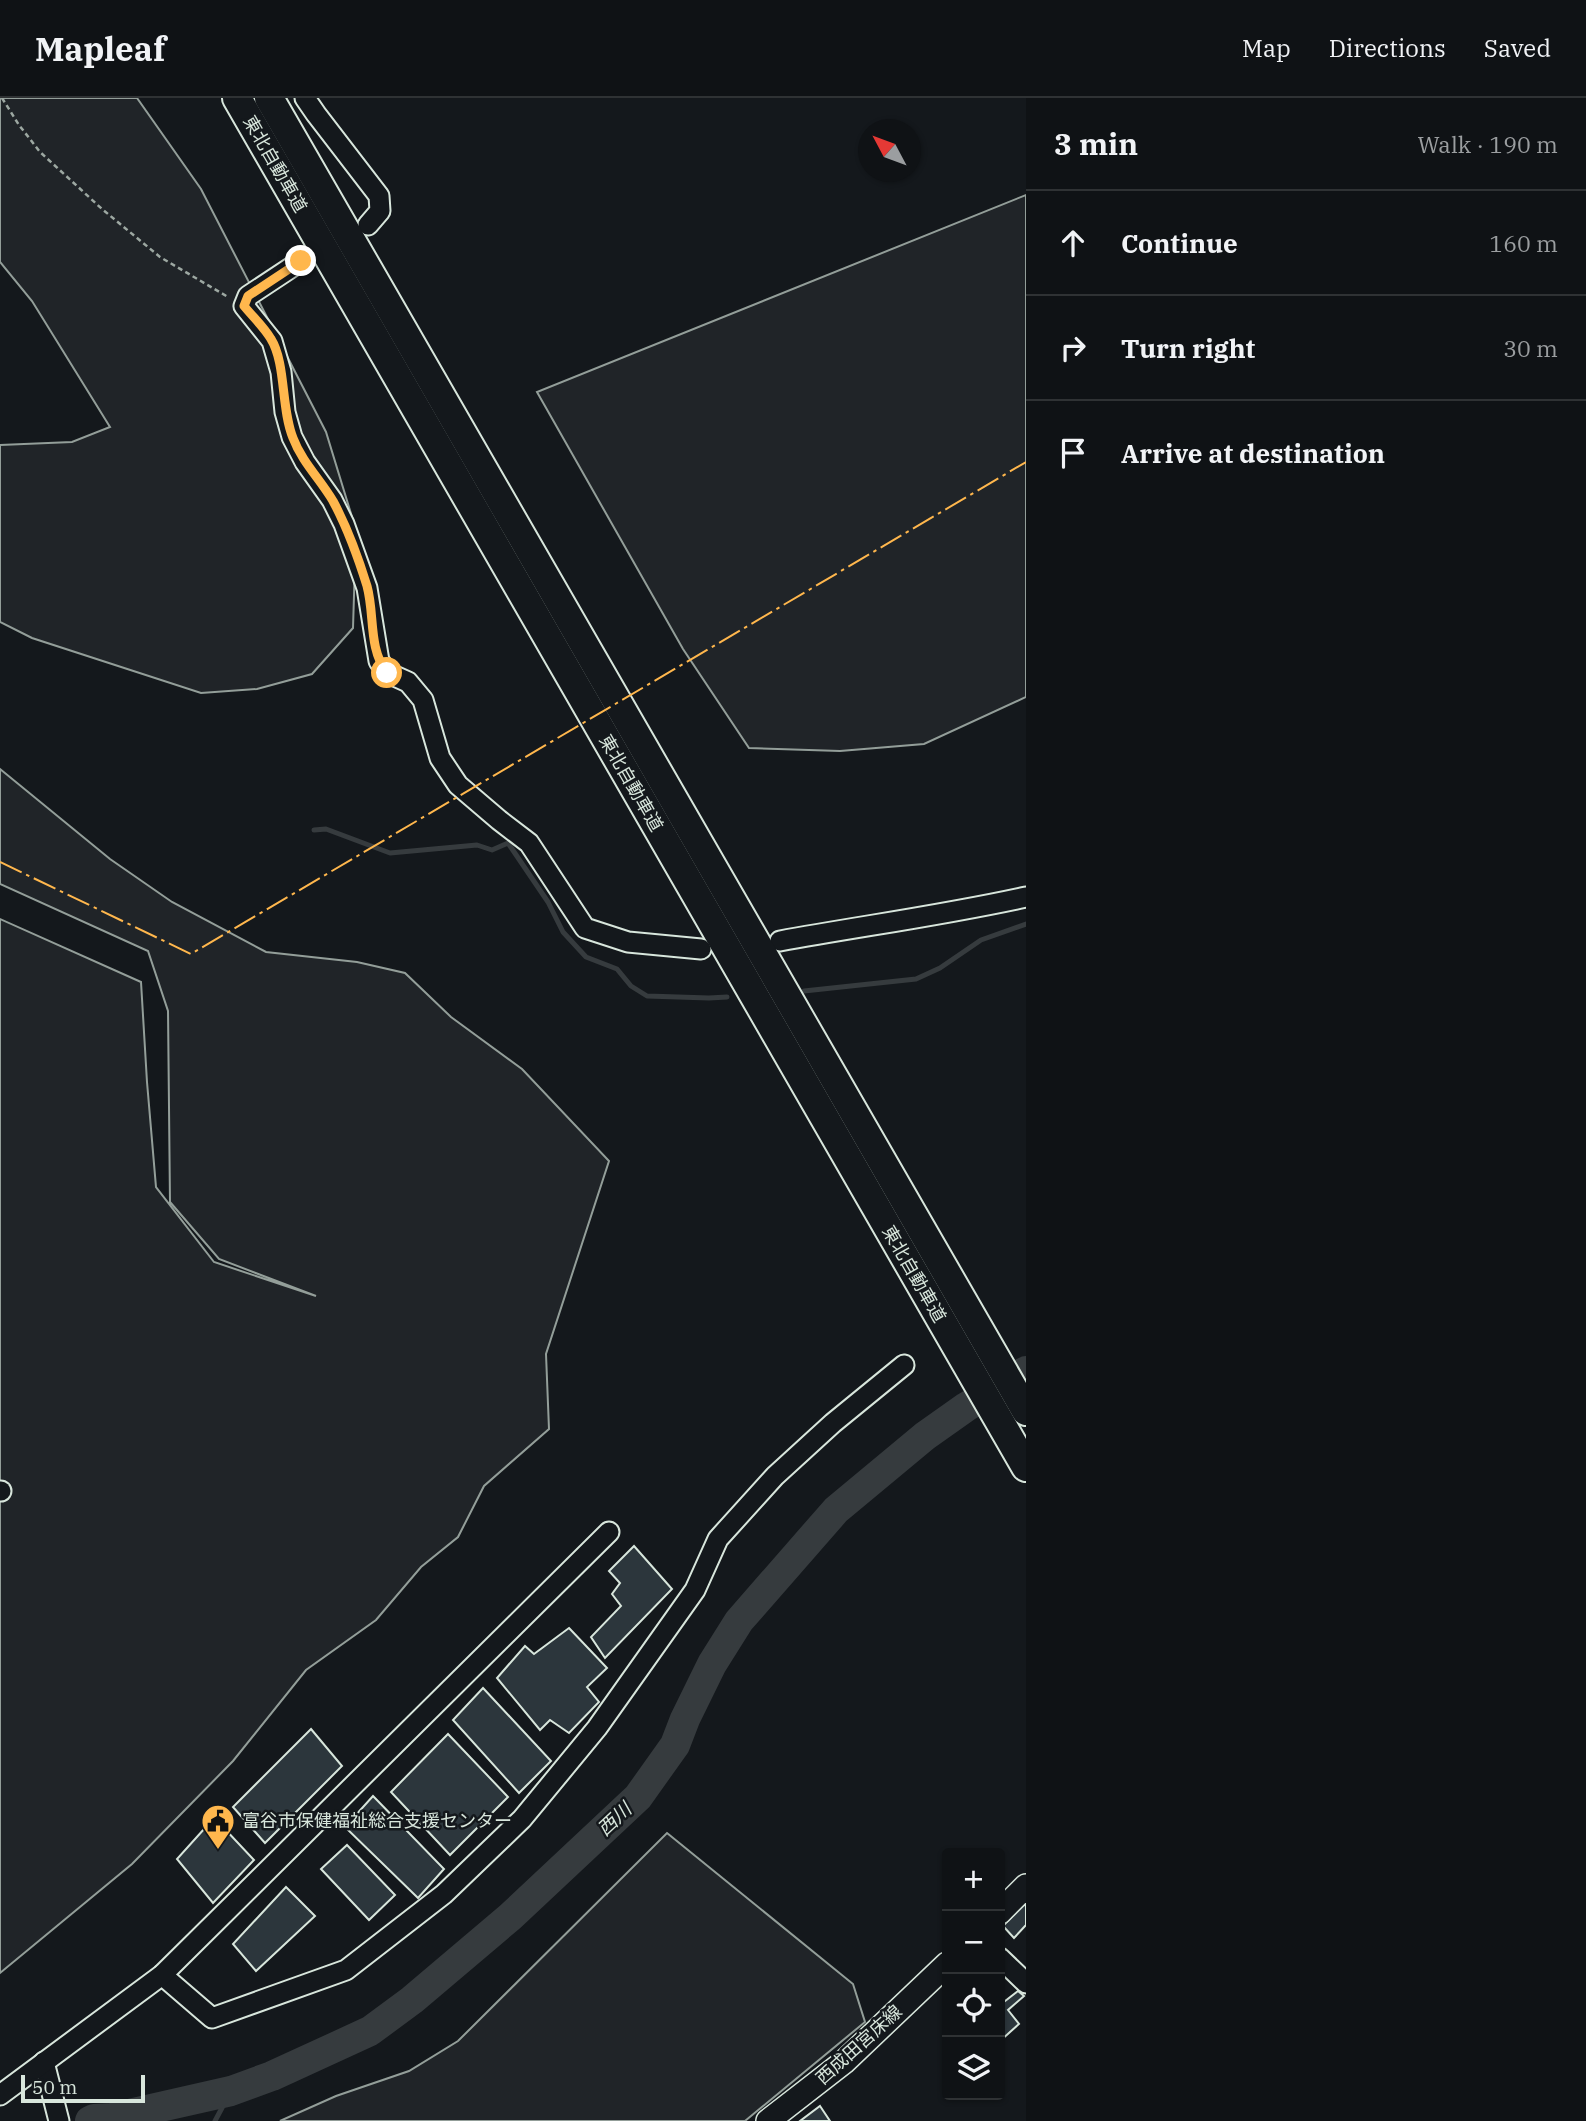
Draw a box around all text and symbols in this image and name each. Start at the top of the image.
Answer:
text: Mapleaf [35,27,166,70]
text: Map [1242,32,1291,64]
text: Directions [1329,32,1446,64]
text: Saved [1484,32,1551,64]
street label: 東北自動車道 [238,111,312,216]
north arrow [858,119,921,182]
text: 3 min [1054,124,1138,163]
text: Walk · 190 m [1417,129,1558,159]
icon: ahead [1054,224,1092,262]
text: Continue [1121,226,1238,260]
text: 160 m [1489,228,1558,258]
route end [285,245,316,276]
icon: right [1054,329,1092,367]
text: Turn right [1121,331,1255,365]
text: 30 m [1503,333,1558,363]
icon: arrive [1054,434,1092,472]
text: Arrive at destination [1121,436,1385,470]
route start [371,657,402,688]
street label: 東北自動車道 [594,730,668,835]
street label: 東北自動車道 [877,1221,951,1326]
water label: 西川 [592,1796,638,1841]
public building icon: 富谷市保健福祉総合支援センター [199,1802,237,1851]
place label: 富谷市保健福祉総合支援センター [242,1809,512,1832]
map controls [942,1848,1005,2100]
button: + [942,1848,1005,1911]
button: − [942,1911,1005,1974]
button: locate [942,1974,1005,2037]
street label: 西成田宮床線 [811,2000,906,2089]
button: layers [942,2037,1005,2100]
scale bar [21,2072,145,2104]
text: 50 m [32,2075,77,2099]

